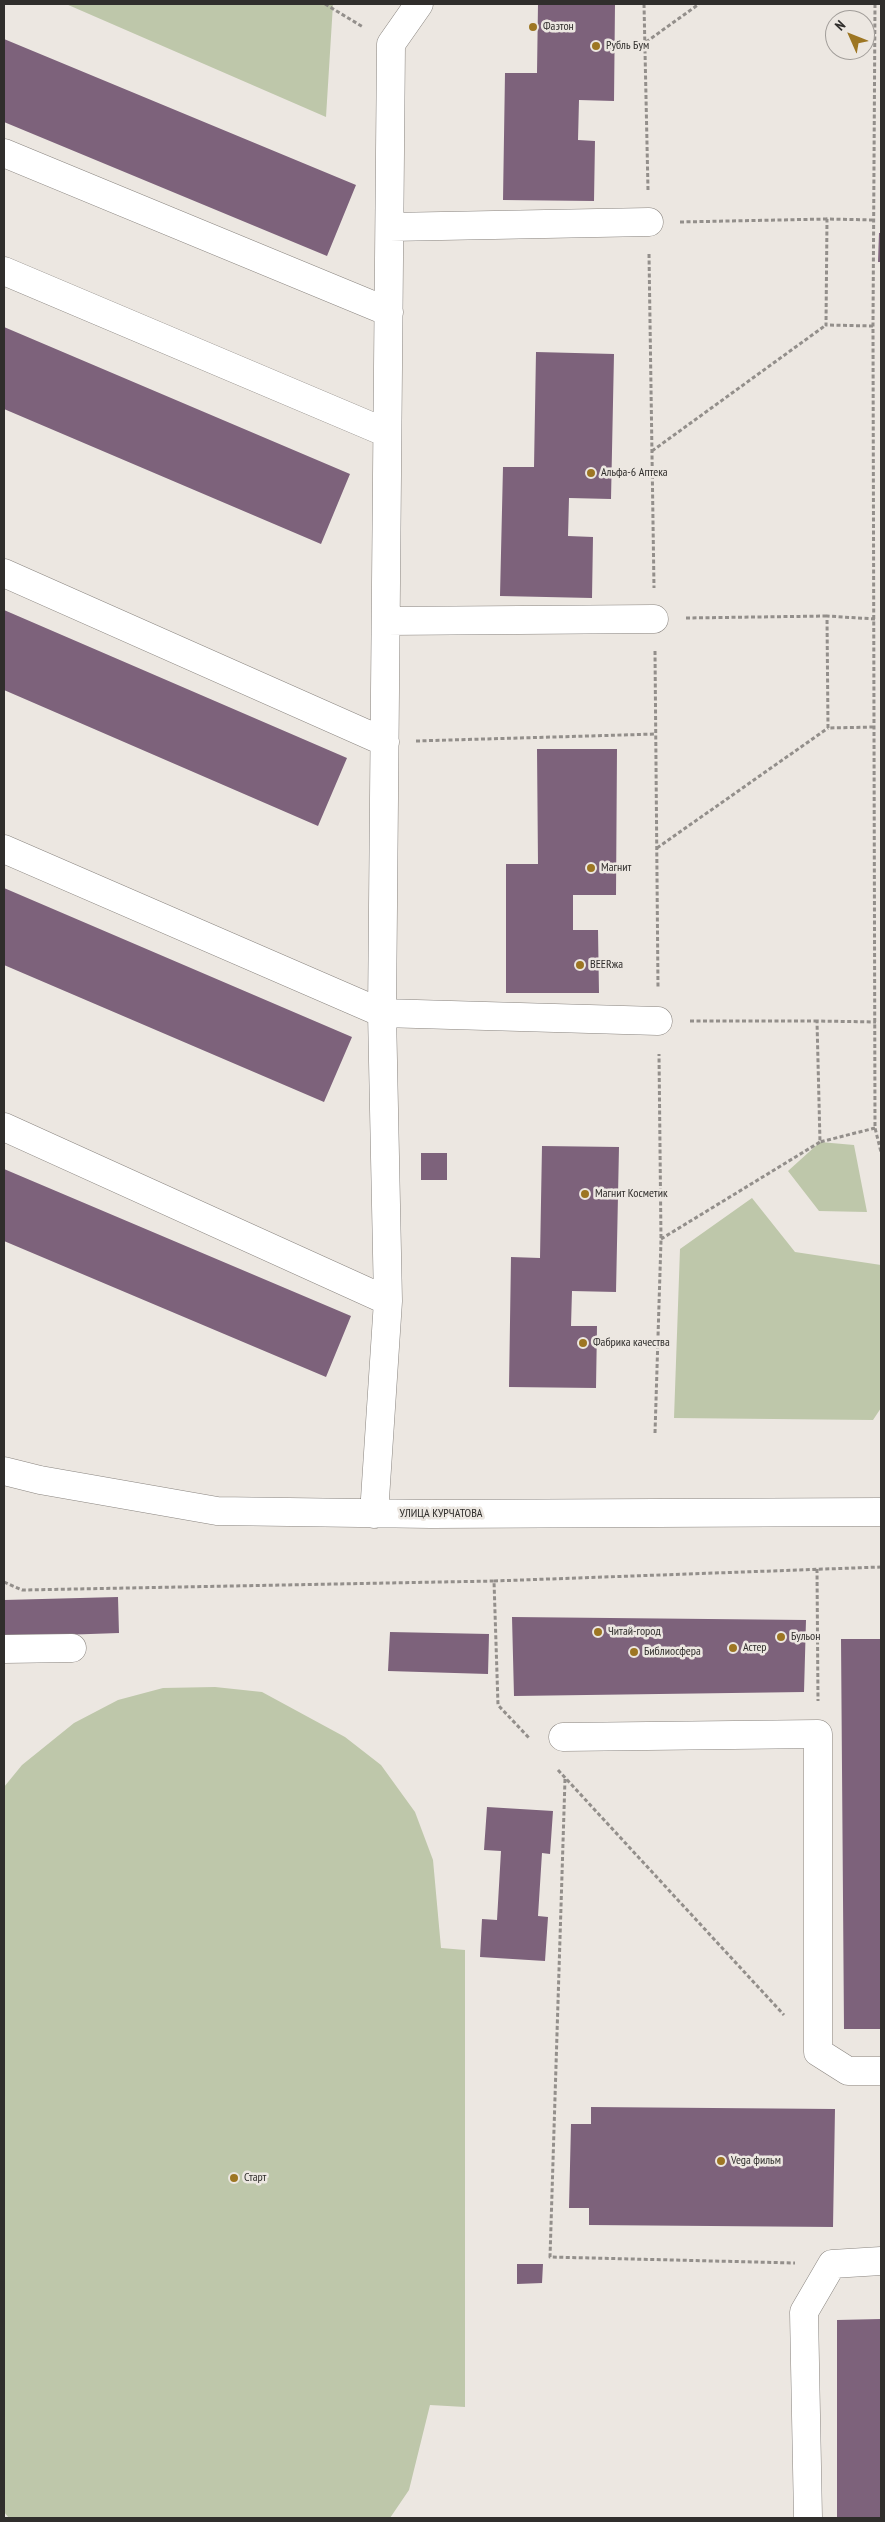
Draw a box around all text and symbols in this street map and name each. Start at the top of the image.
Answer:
north arrow [825,10,875,60]
text: N [831,16,849,34]
place label: Фаэтон [543,20,574,34]
marker: Фаэтон [527,21,539,33]
place label: Рубль Бум [606,39,649,53]
marker: Рубль Бум [590,40,602,52]
place label: Альфа-6 Аптека [601,466,668,480]
marker: Альфа-6 Аптека [585,467,597,479]
place label: Магнит [601,861,631,875]
marker: Магнит [585,862,597,874]
place label: BEERжа [590,958,623,972]
marker: BEERжа [574,959,586,971]
place label: Магнит Косметик [595,1187,668,1201]
marker: Магнит Косметик [579,1188,591,1200]
place label: Фабрика качества [593,1336,670,1350]
marker: Фабрика качества [577,1337,589,1349]
street label: УЛИЦА КУРЧАТОВА [400,1507,482,1521]
place label: Читай-город [608,1625,661,1639]
marker: Читай-город [592,1626,604,1638]
place label: Бульон [791,1630,820,1644]
marker: Бульон [775,1631,787,1643]
place label: Астер [743,1641,767,1655]
marker: Астер [727,1642,739,1654]
place label: Библиосфера [644,1645,701,1659]
marker: Библиосфера [628,1646,640,1658]
place label: Vega фильм [731,2154,781,2168]
marker: Vega фильм [715,2155,727,2167]
place label: Старт [244,2171,266,2185]
marker: Старт [228,2172,240,2184]

